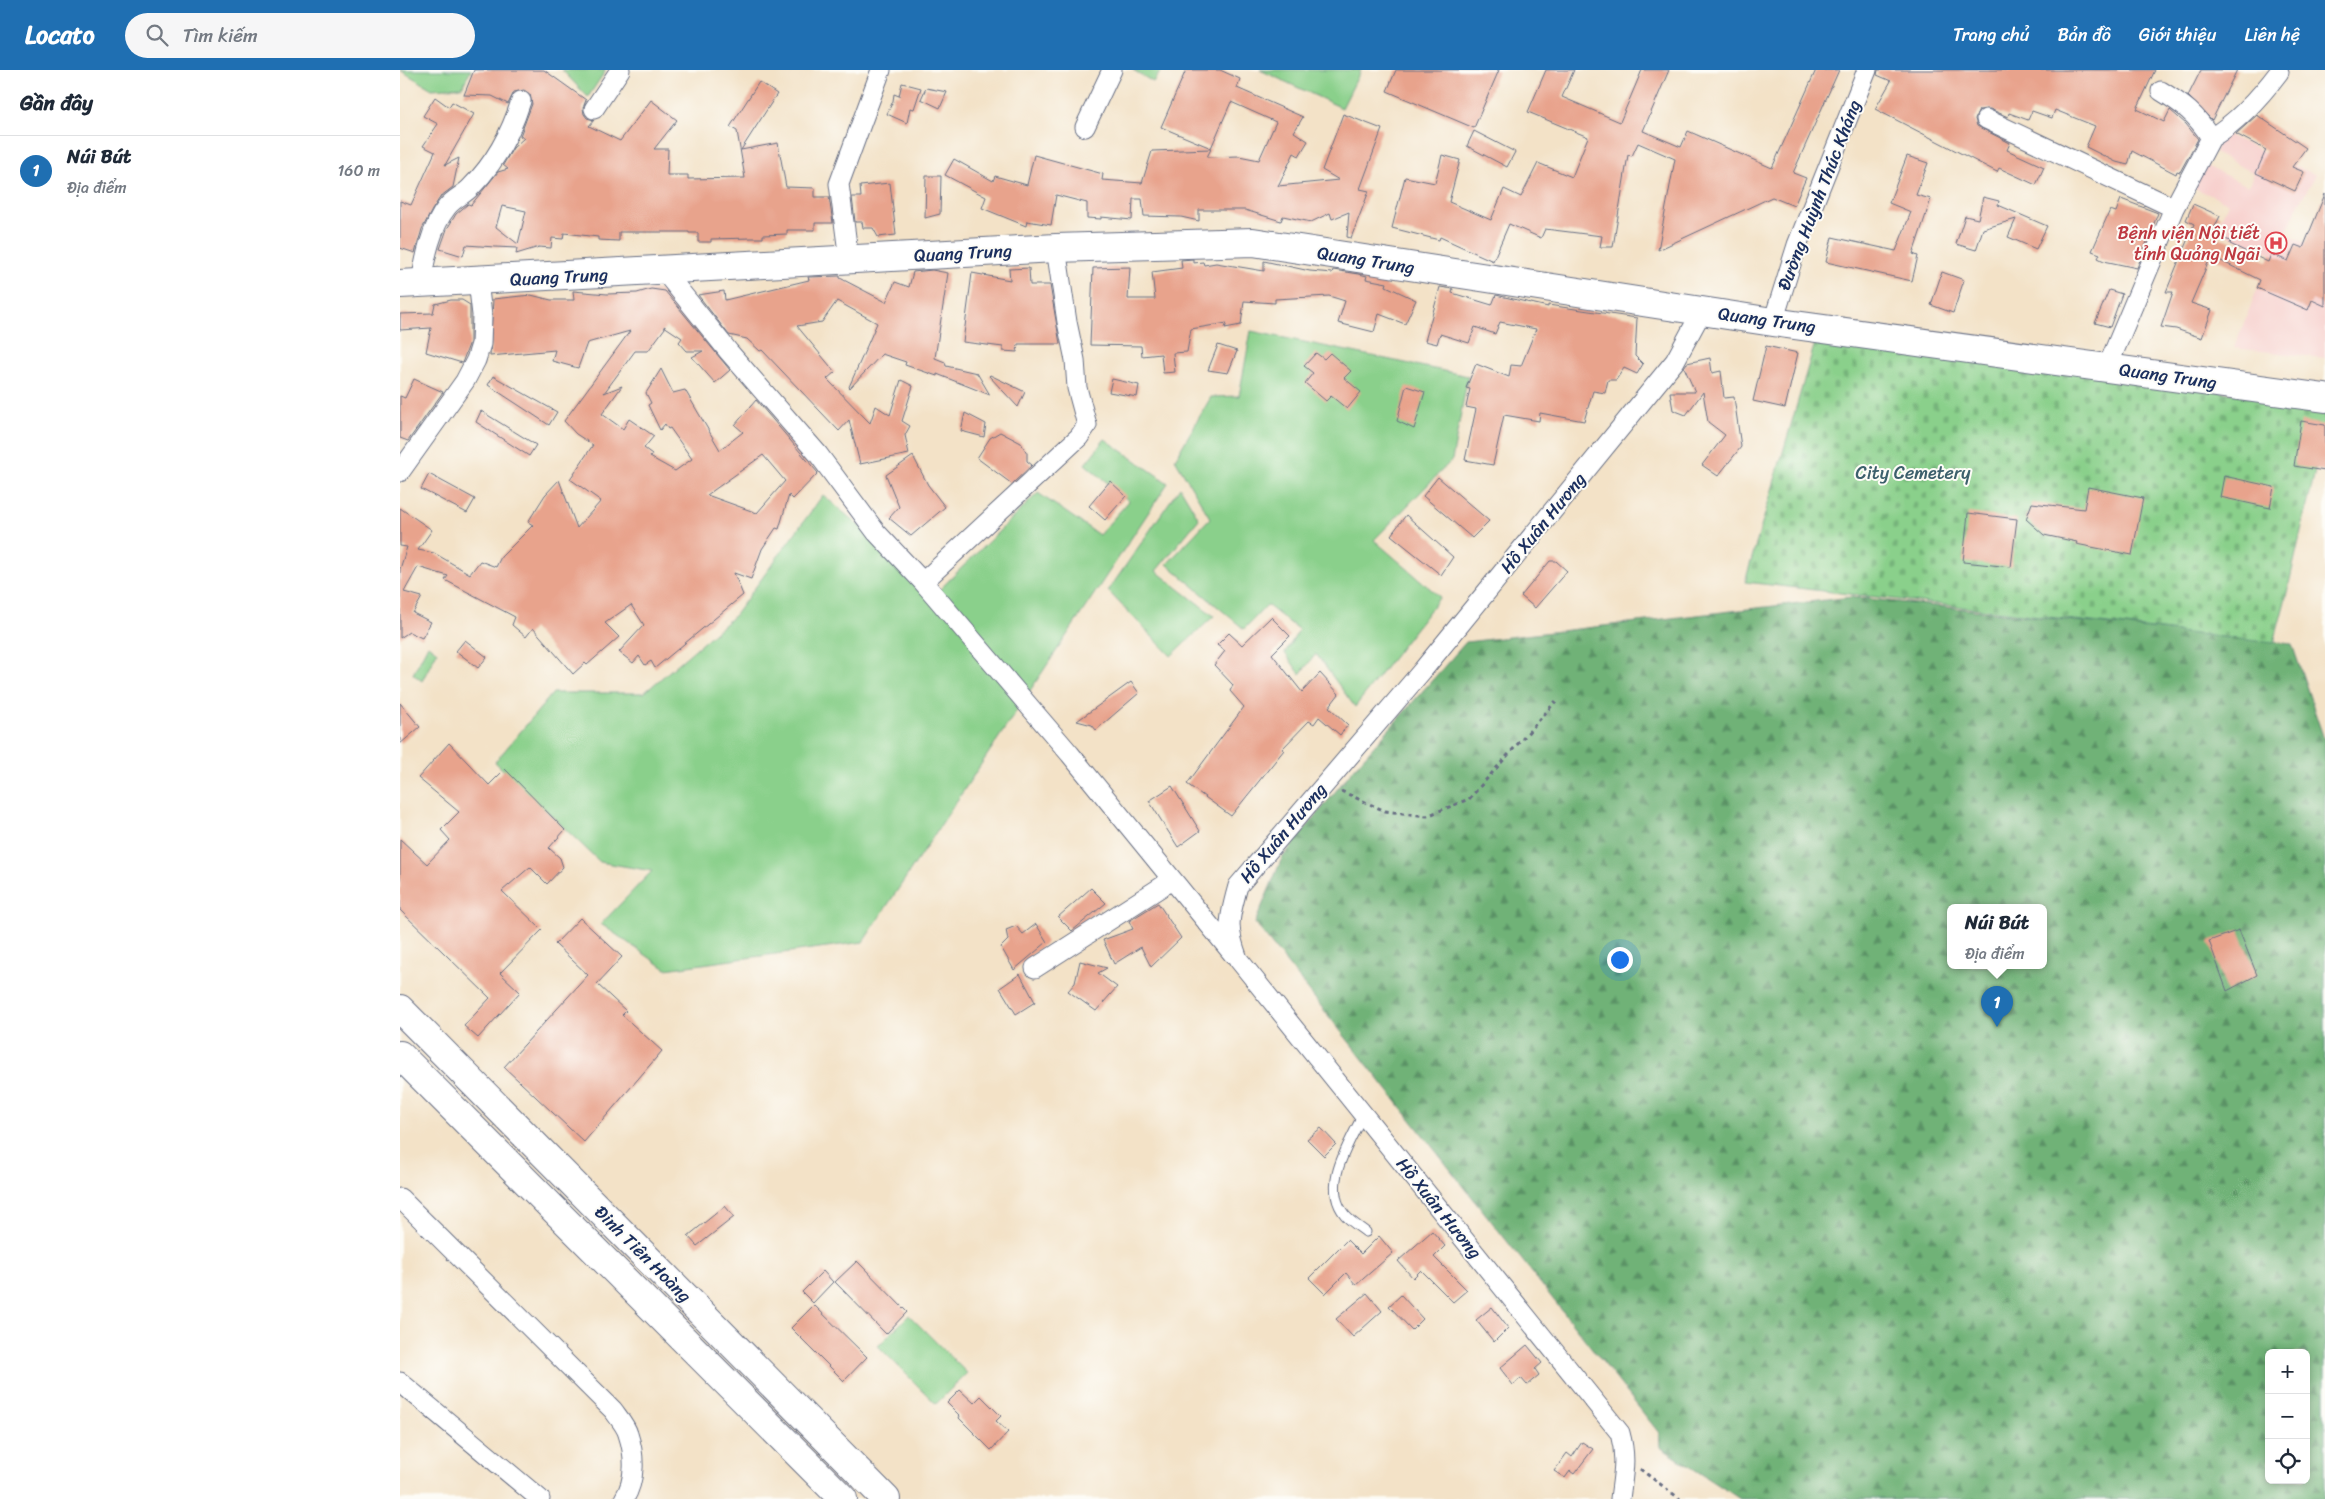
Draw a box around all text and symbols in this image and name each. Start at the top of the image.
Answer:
search box [125,13,475,58]
text: Locato [25,14,95,56]
text: Tìm kiếm [183,19,258,52]
text: Trang chủ [1953,19,2029,51]
text: Bản đồ [2057,19,2111,51]
text: Giới thiệu [2139,19,2216,51]
text: Liên hệ [2244,19,2300,51]
icon: search [143,21,171,49]
text: Gần đây [20,84,93,122]
street label: Đường Huỳnh Thúc Kháng [1768,95,1870,295]
text: Núi Bút [67,140,131,173]
text: 1 [33,156,39,185]
text: 160 m [337,156,380,185]
text: Địa điểm [67,173,127,202]
place label: Bệnh viện Nội tiết tỉnh Quảng Ngãi [2117,217,2261,270]
hospital icon: Bệnh viện Nội tiết tỉnh Quảng Ngãi [2264,231,2288,255]
street label: Quang Trung [913,234,1013,272]
street label: Quang Trung [1315,237,1417,283]
street label: Quang Trung [509,258,609,296]
street label: Quang Trung [1716,297,1818,343]
street label: Quang Trung [2117,353,2219,399]
park label: City Cemetery [1856,457,1971,489]
street label: Hồ Xuân Hương [1492,465,1594,581]
street label: Hồ Xuân Hương [1231,775,1335,891]
popup [1947,904,2047,969]
text: Núi Bút [1965,906,2029,939]
text: Địa điểm [1965,939,2024,968]
your location [1607,947,1633,973]
pin: 1 [1981,986,2013,1027]
street label: Hồ Xuân Hương [1388,1150,1490,1266]
street label: Đinh Tiên Hoàng [587,1198,699,1310]
map controls [2265,1349,2310,1484]
button: + [2265,1349,2310,1394]
button: − [2265,1394,2310,1439]
button: locate [2265,1439,2310,1484]

